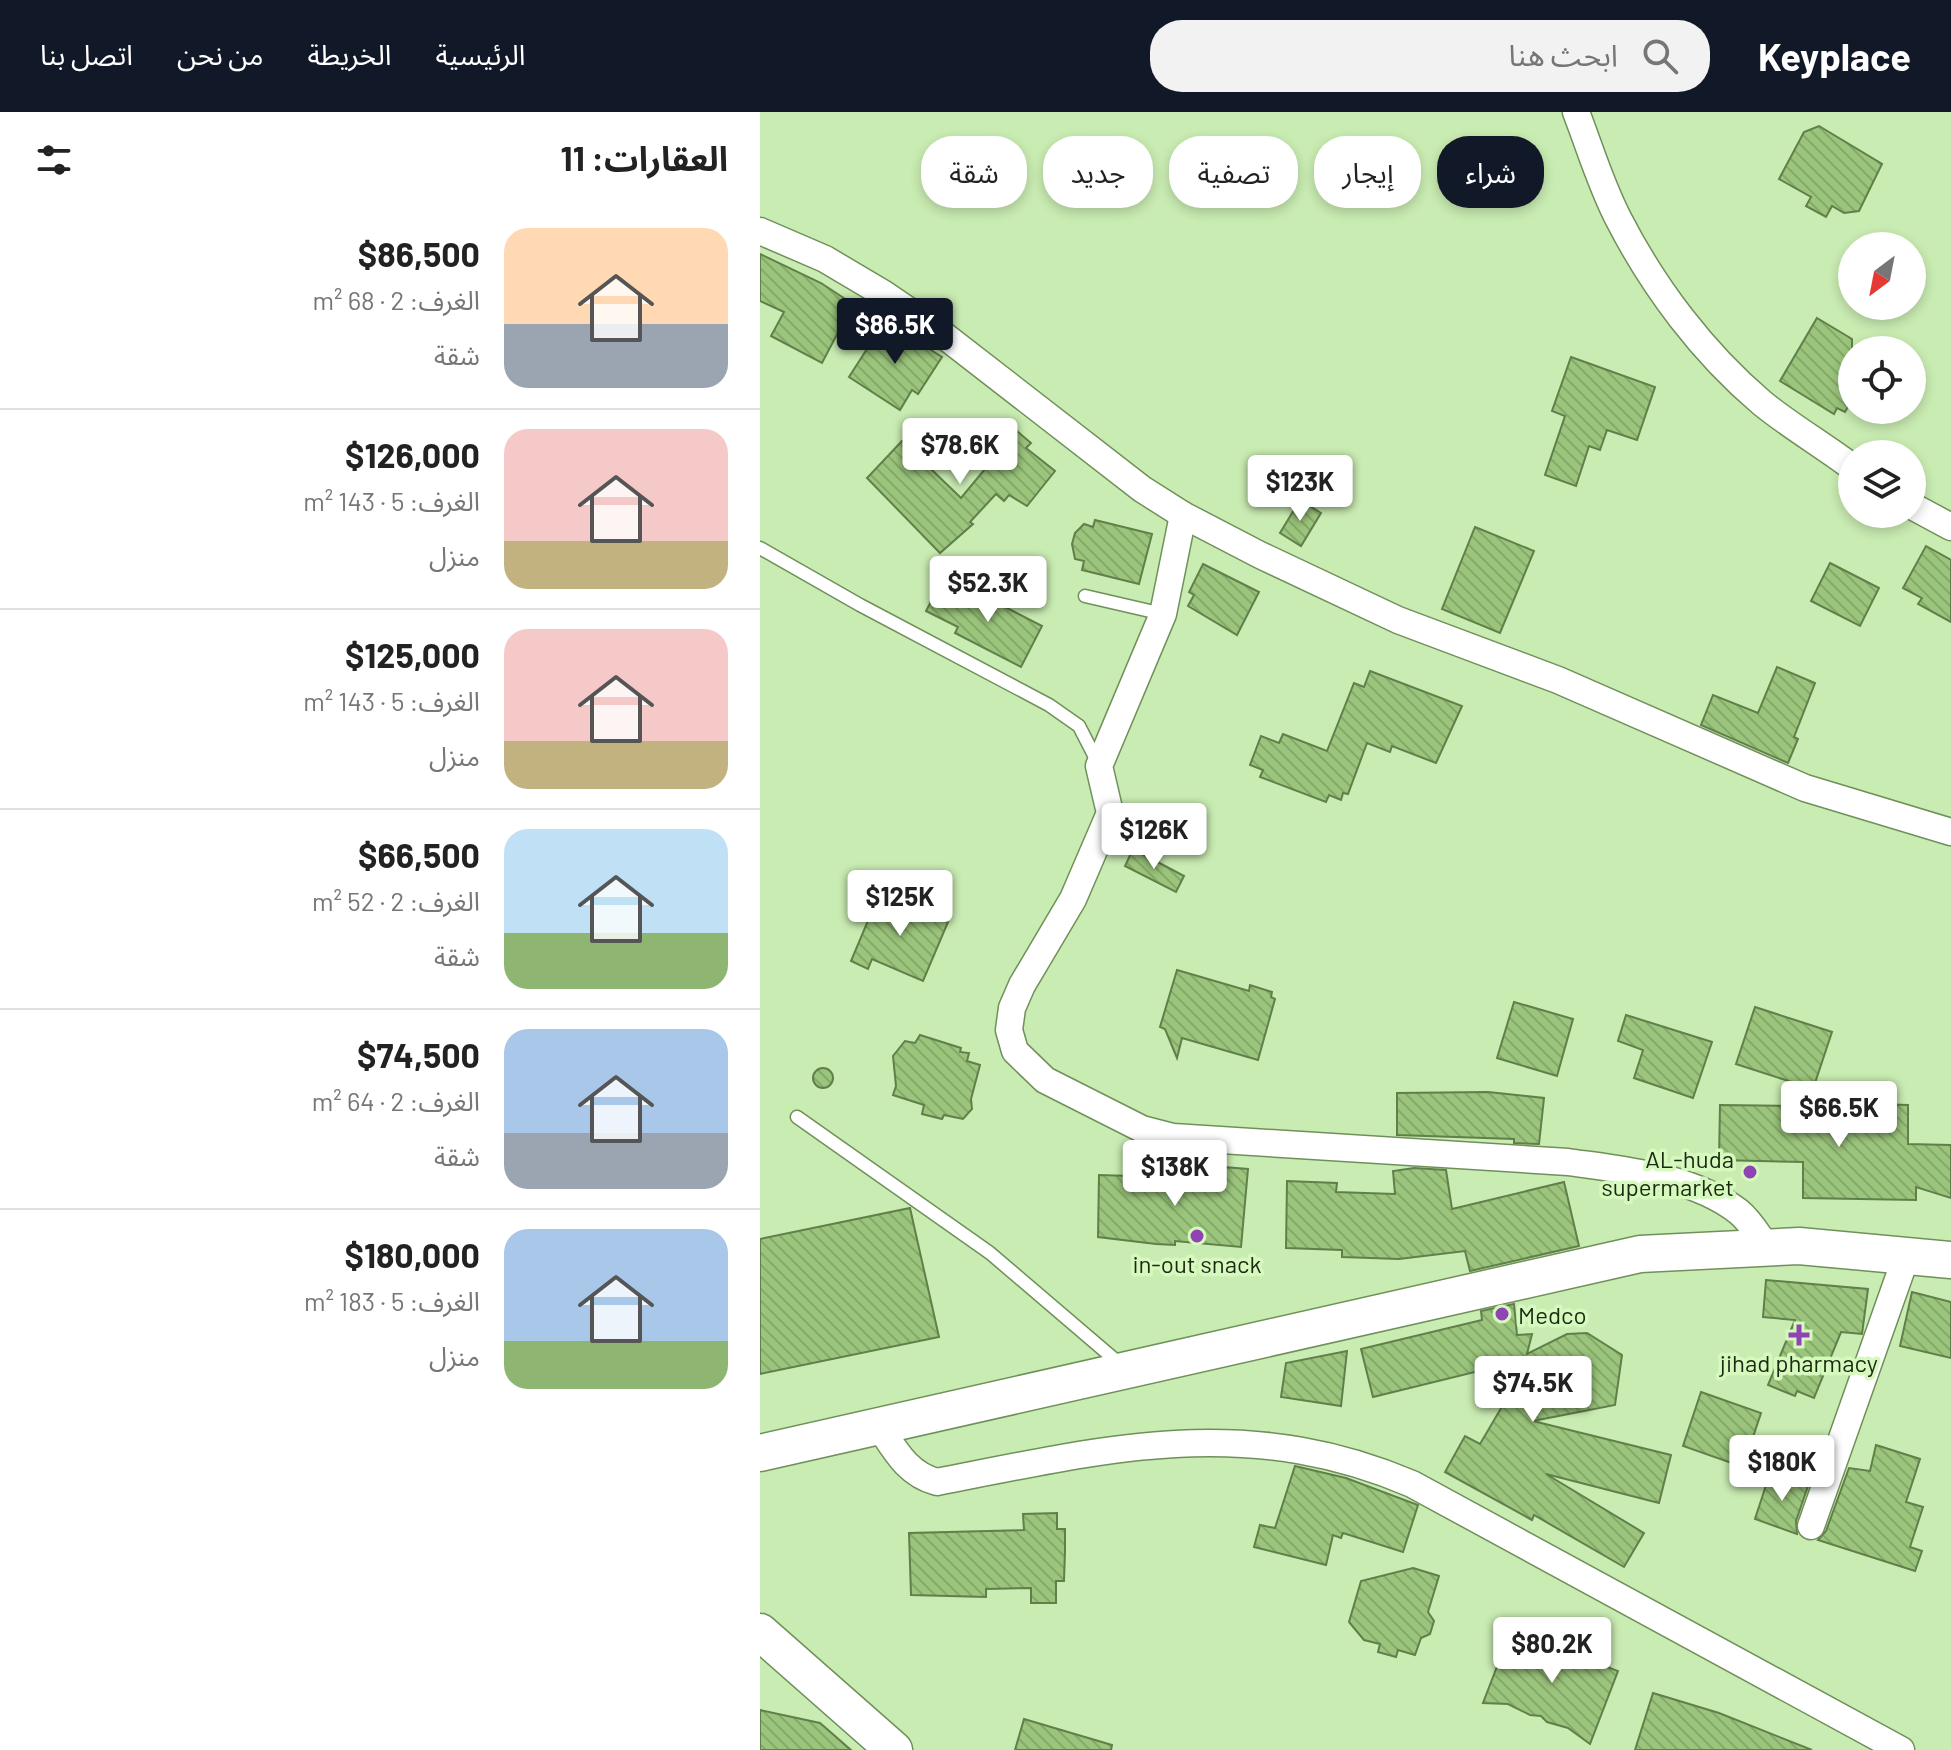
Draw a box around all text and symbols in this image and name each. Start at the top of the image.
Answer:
search box [1150,20,1710,92]
text: Keyplace [1758,33,1911,79]
icon: search [1638,34,1682,78]
text: ابحث هنا [1509,36,1618,72]
text: اتصل بنا [40,37,133,71]
text: من نحن [177,37,264,71]
text: الخريطة [308,37,391,71]
text: الرئيسية [435,37,525,71]
chip: شقة [921,136,1027,208]
chip: جديد [1043,136,1153,208]
chip: تصفية [1169,136,1298,208]
chip: إيجار [1314,136,1421,208]
chip: شراء [1437,136,1544,208]
text: العقارات: 11 [560,137,728,178]
icon: filters [32,138,76,182]
north arrow [1838,232,1926,320]
map controls [1838,232,1926,528]
text: $86,500 [358,233,480,274]
icon: home [568,260,664,356]
text: الغرف: 2 · 68 m² [312,284,480,315]
pin: $86.5K [830,298,960,366]
text: $86.5K [855,308,935,339]
button: locate [1838,336,1926,424]
text: شقة [434,339,480,370]
pin: $78.6K [895,418,1025,486]
text: $78.6K [920,428,1000,459]
text: $126,000 [345,434,480,475]
button: layers [1838,440,1926,528]
pin: $123K [1244,455,1356,523]
icon: home [568,461,664,557]
text: $123K [1266,465,1334,496]
text: الغرف: 5 · 143 m² [303,485,480,516]
text: منزل [429,540,480,571]
pin: $52.3K [923,556,1053,624]
text: $52.3K [948,566,1028,597]
text: $125,000 [345,634,480,675]
icon: home [568,661,664,757]
text: الغرف: 5 · 143 m² [303,685,480,716]
text: منزل [429,740,480,771]
pin: $126K [1098,803,1210,871]
text: $126K [1120,813,1188,844]
text: $66,500 [358,834,480,875]
icon: home [568,861,664,957]
pin: $125K [844,870,956,938]
text: $125K [866,880,934,911]
text: الغرف: 2 · 52 m² [312,885,480,916]
text: شقة [434,940,480,971]
text: $74,500 [357,1034,480,1075]
icon: home [568,1061,664,1157]
pin: $66.5K [1774,1081,1904,1149]
text: الغرف: 2 · 64 m² [312,1085,480,1116]
text: $66.5K [1799,1091,1879,1122]
text: شقة [434,1140,480,1171]
pin: $138K [1119,1140,1231,1208]
place label: AL-huda supermarket [1601,1144,1734,1201]
text: $138K [1141,1150,1209,1181]
marker: AL-huda supermarket [1741,1163,1759,1181]
marker: in-out snack [1188,1227,1206,1245]
text: $180,000 [344,1234,480,1275]
place label: in-out snack [1132,1249,1262,1278]
icon: home [568,1261,664,1357]
text: الغرف: 5 · 183 m² [304,1285,480,1316]
place label: Medco [1518,1300,1587,1329]
marker: Medco [1493,1305,1511,1323]
marker: jihad pharmacy [1790,1326,1808,1344]
text: منزل [429,1340,480,1371]
place label: jihad pharmacy [1719,1348,1878,1377]
pin: $74.5K [1468,1356,1598,1424]
text: $74.5K [1493,1366,1573,1397]
pin: $180K [1726,1435,1838,1503]
text: $180K [1747,1445,1817,1476]
pin: $80.2K [1487,1617,1617,1685]
text: $80.2K [1511,1627,1593,1658]

